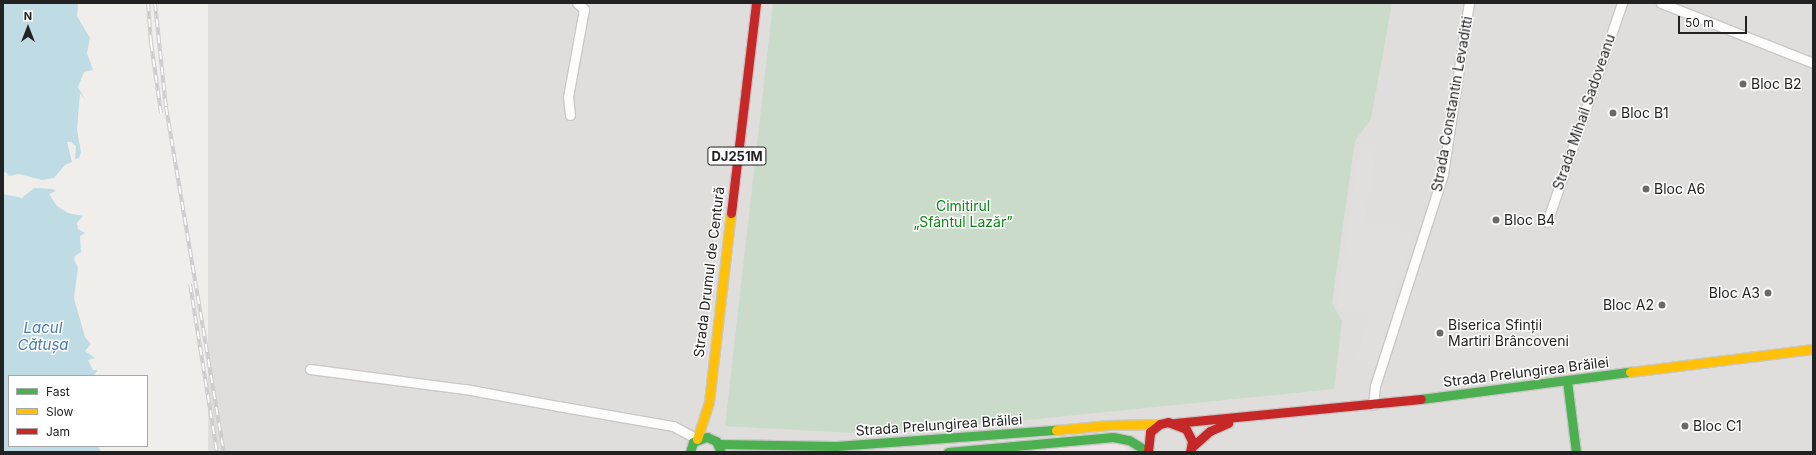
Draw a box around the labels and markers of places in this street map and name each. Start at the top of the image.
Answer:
place label: Bloc B2 [1751,76,1802,92]
marker: Bloc B2 [1738,79,1748,89]
place label: Bloc B1 [1621,105,1669,121]
marker: Bloc B1 [1608,108,1618,118]
place label: Bloc A6 [1654,181,1705,197]
marker: Bloc A6 [1641,184,1651,194]
place label: Bloc B4 [1504,212,1555,228]
marker: Bloc B4 [1491,215,1501,225]
place label: Bloc A3 [1709,285,1760,301]
marker: Bloc A3 [1763,288,1773,298]
place label: Bloc A2 [1603,297,1654,313]
marker: Bloc A2 [1657,300,1667,310]
place label: Biserica Sfinții Martiri Brâncoveni [1448,317,1569,350]
marker: Biserica Sfinții Martiri Brâncoveni [1435,328,1445,338]
place label: Bloc C1 [1693,418,1742,434]
marker: Bloc C1 [1680,421,1690,431]

